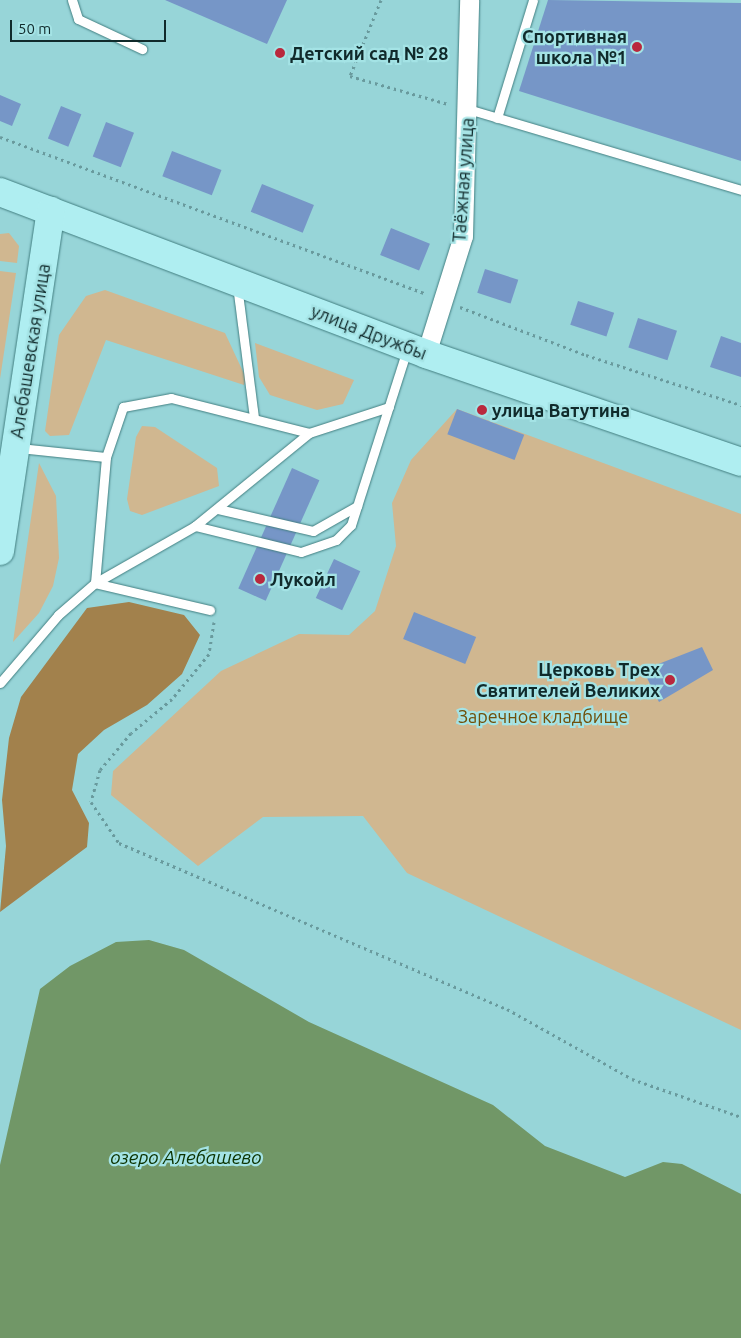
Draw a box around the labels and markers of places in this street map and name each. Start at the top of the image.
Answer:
place label: Спортивная школа №1 [522,26,627,68]
marker: Спортивная школа №1 [631,41,643,53]
place label: Детский сад № 28 [290,42,448,64]
marker: Детский сад № 28 [274,47,286,59]
place label: улица Ватутина [492,399,630,421]
marker: улица Ватутина [476,404,488,416]
place label: Лукойл [270,568,336,590]
marker: Лукойл [254,573,266,585]
place label: Церковь Трех Святителей Великих [476,659,660,702]
marker: Церковь Трех Святителей Великих [664,674,676,686]

